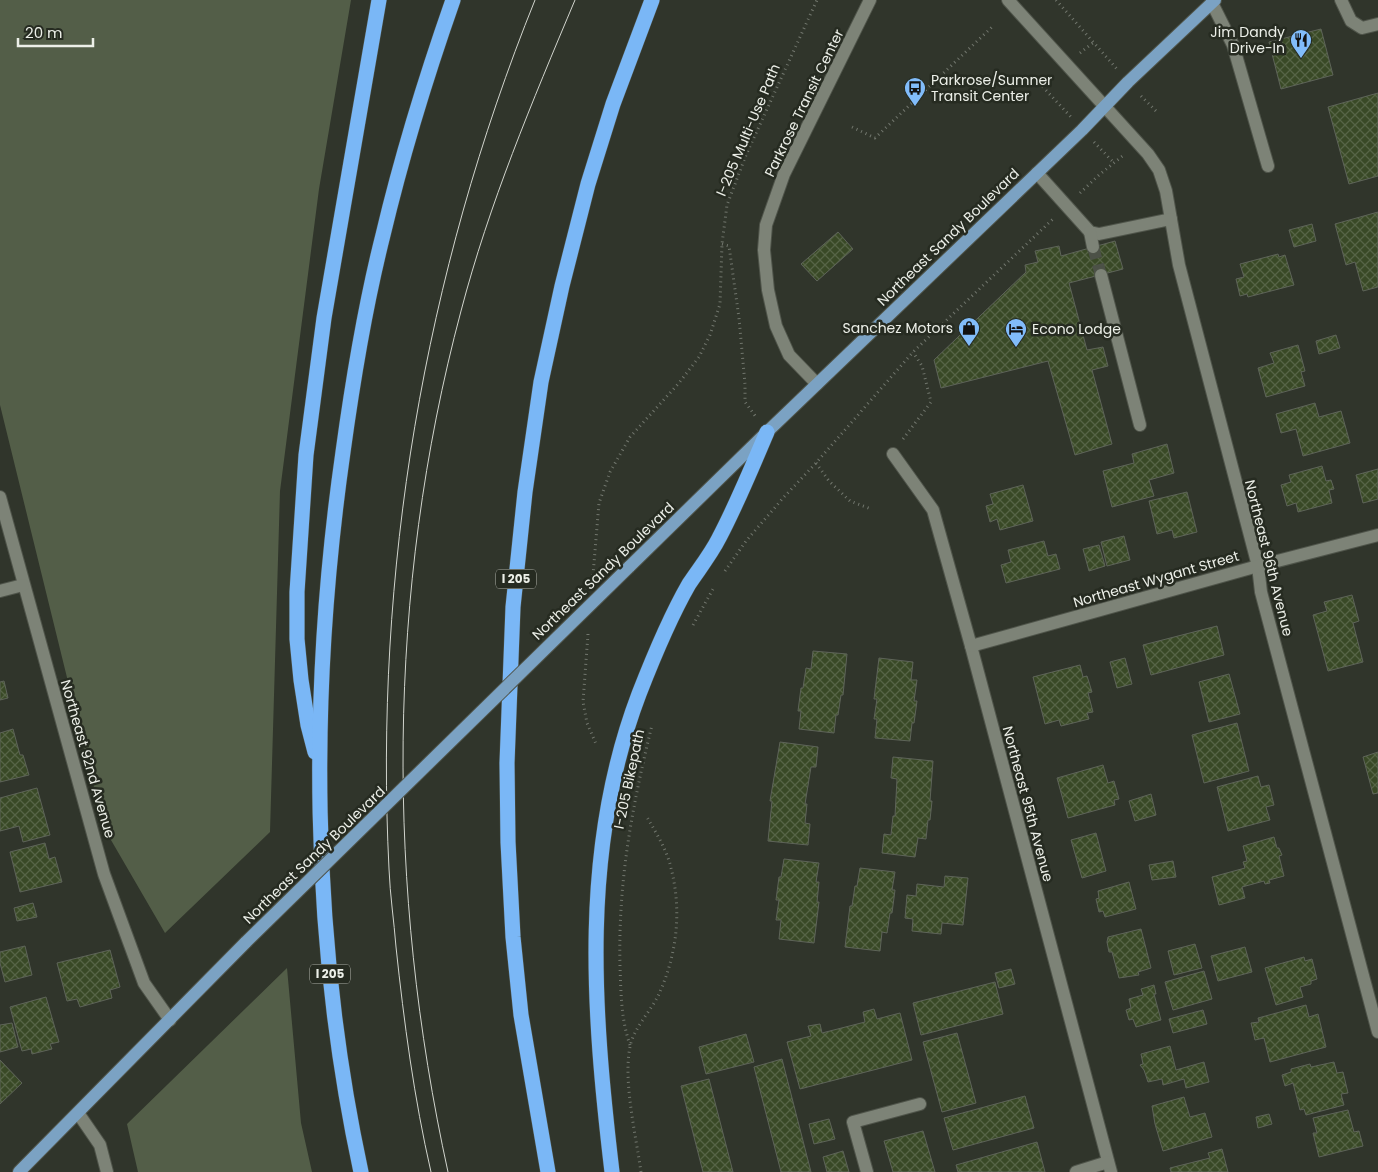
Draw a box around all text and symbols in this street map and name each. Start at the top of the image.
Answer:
scale bar [18,15,92,47]
text: 20 m [25,22,63,43]
place label: Jim Dandy Drive-In [1210,22,1285,58]
street label: Parkrose Transit Center [759,26,849,180]
restaurant icon: Jim Dandy Drive-In [1289,28,1313,59]
street label: I-205 Multi-Use Path [711,61,785,199]
place label: Parkrose/Sumner Transit Center [931,70,1052,106]
bus stop icon: Parkrose/Sumner Transit Center [903,76,927,107]
street label: Northeast Sandy Boulevard [872,164,1024,310]
shop icon: Sanchez Motors [957,316,981,347]
hotel icon: Econo Lodge [1004,317,1028,348]
place label: Sanchez Motors [843,318,953,338]
place label: Econo Lodge [1032,319,1121,339]
street label: Northeast 96th Avenue [1240,478,1298,639]
street label: Northeast Sandy Boulevard [527,498,679,644]
street label: Northeast Wygant Street [1071,546,1241,612]
road number: I 205 [496,570,536,588]
street label: Northeast 92nd Avenue [56,677,120,841]
street label: Northeast 95th Avenue [998,724,1058,884]
street label: I-205 Bikepath [609,727,649,831]
street label: Northeast Sandy Boulevard [238,782,390,928]
road number: I 205 [310,964,350,984]

